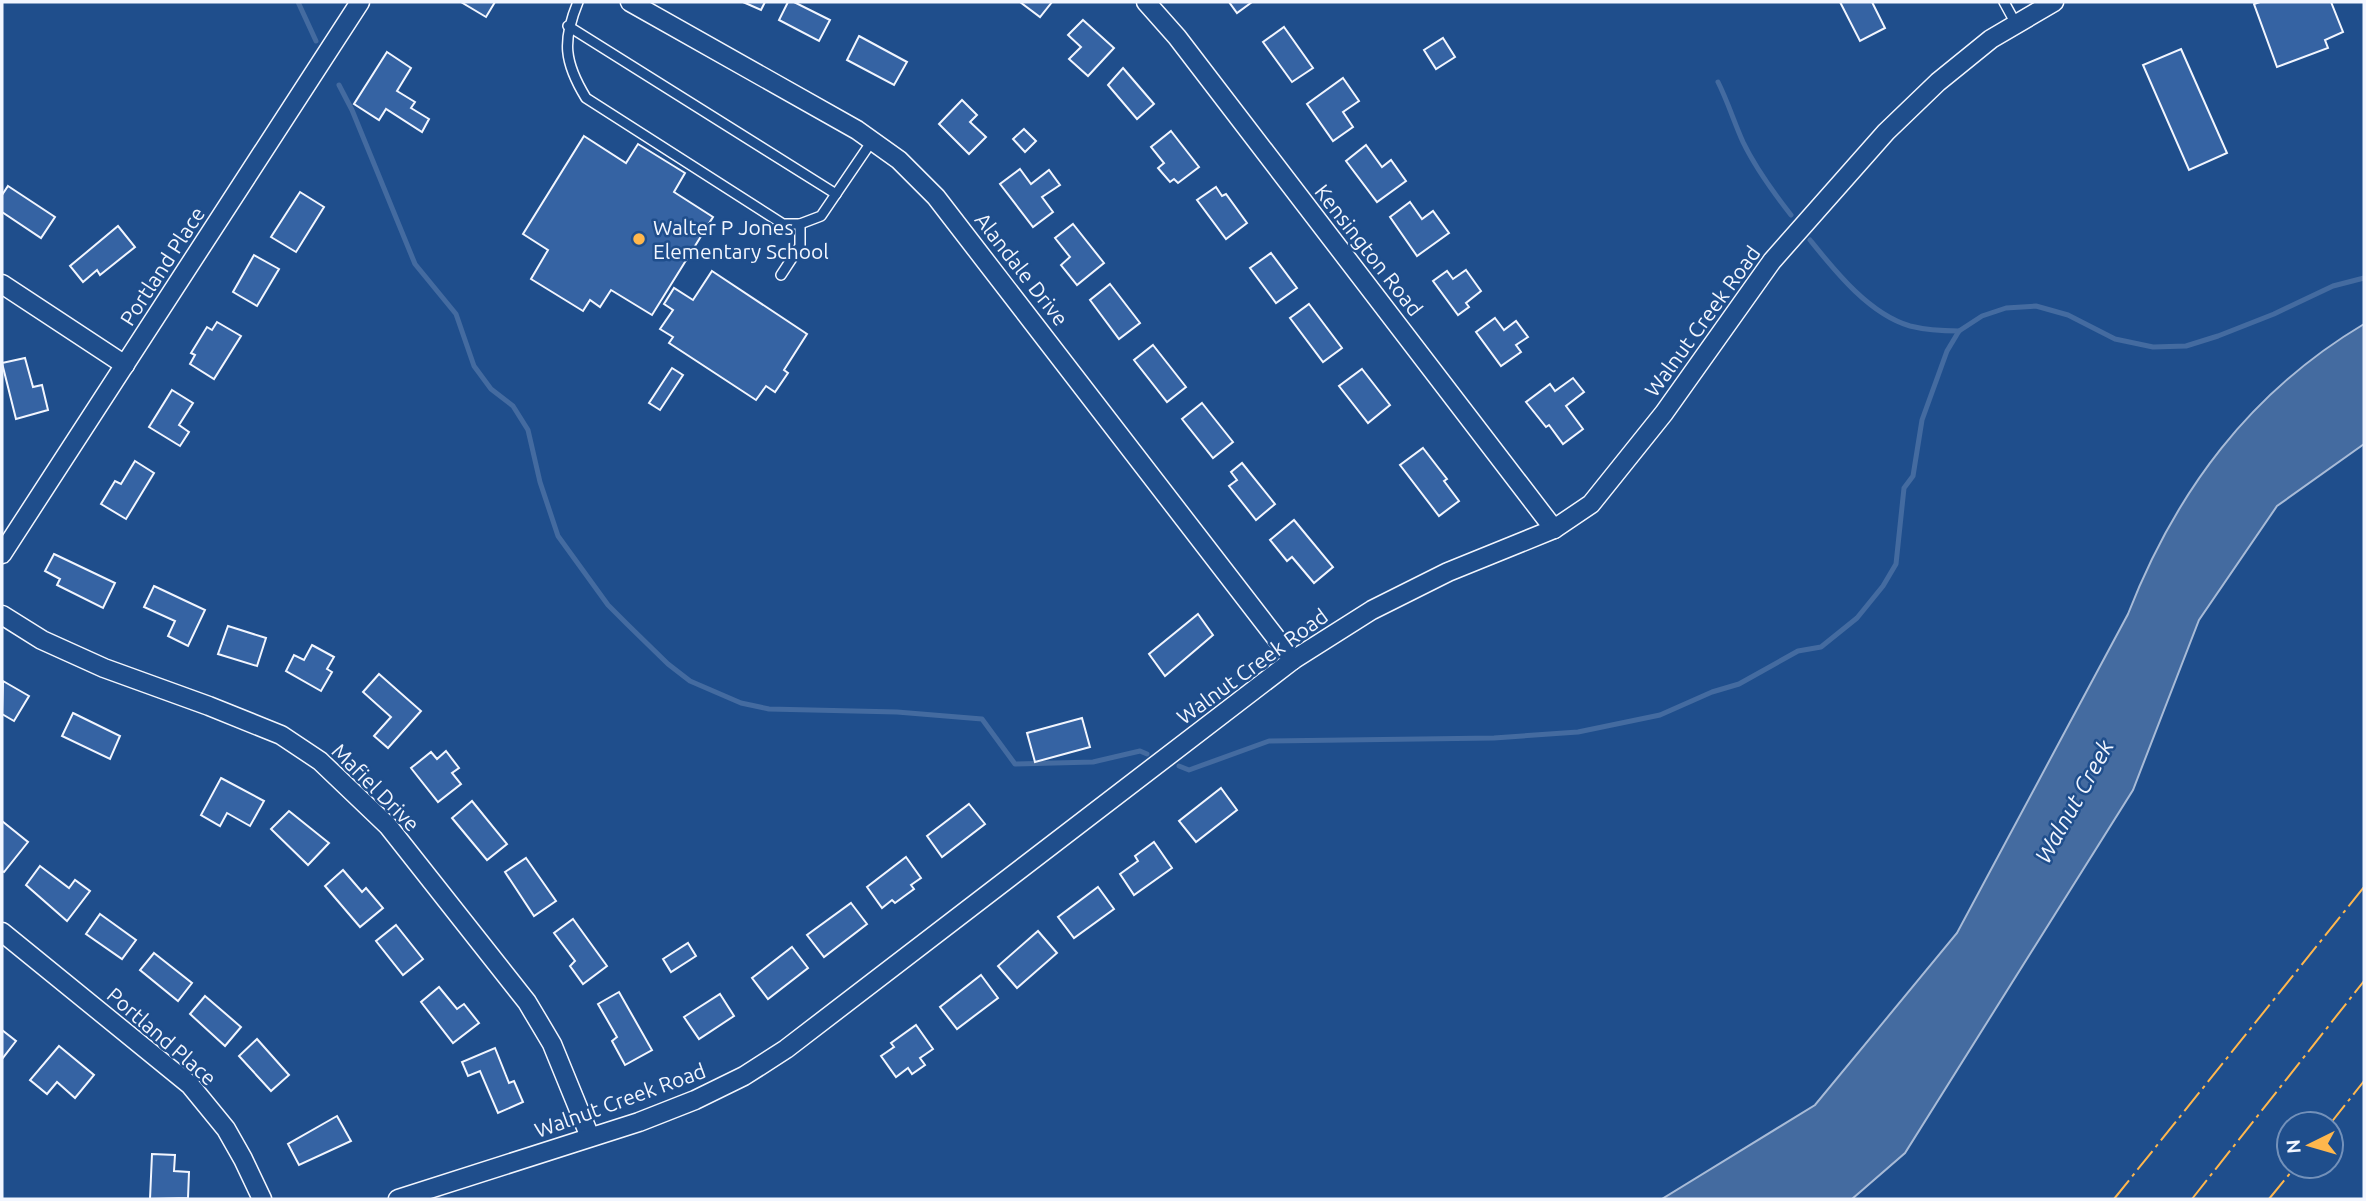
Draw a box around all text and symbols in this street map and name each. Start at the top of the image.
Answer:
street label: Kensington Road [1310,180,1428,320]
street label: Portland Place [115,202,209,330]
street label: Alandale Drive [970,208,1074,330]
place label: Walter P Jones Elementary School [653,215,829,263]
marker: Walter P Jones Elementary School [631,231,647,247]
street label: Walnut Creek Road [1639,241,1765,401]
street label: Walnut Creek Road [1172,603,1332,729]
water label: Walnut Creek [2030,735,2118,867]
street label: Mafiel Drive [327,738,425,836]
street label: Portland Place [103,982,221,1090]
street label: Walnut Creek Road [531,1058,709,1142]
north arrow [2275,1110,2345,1180]
text: N [2281,1138,2305,1155]

